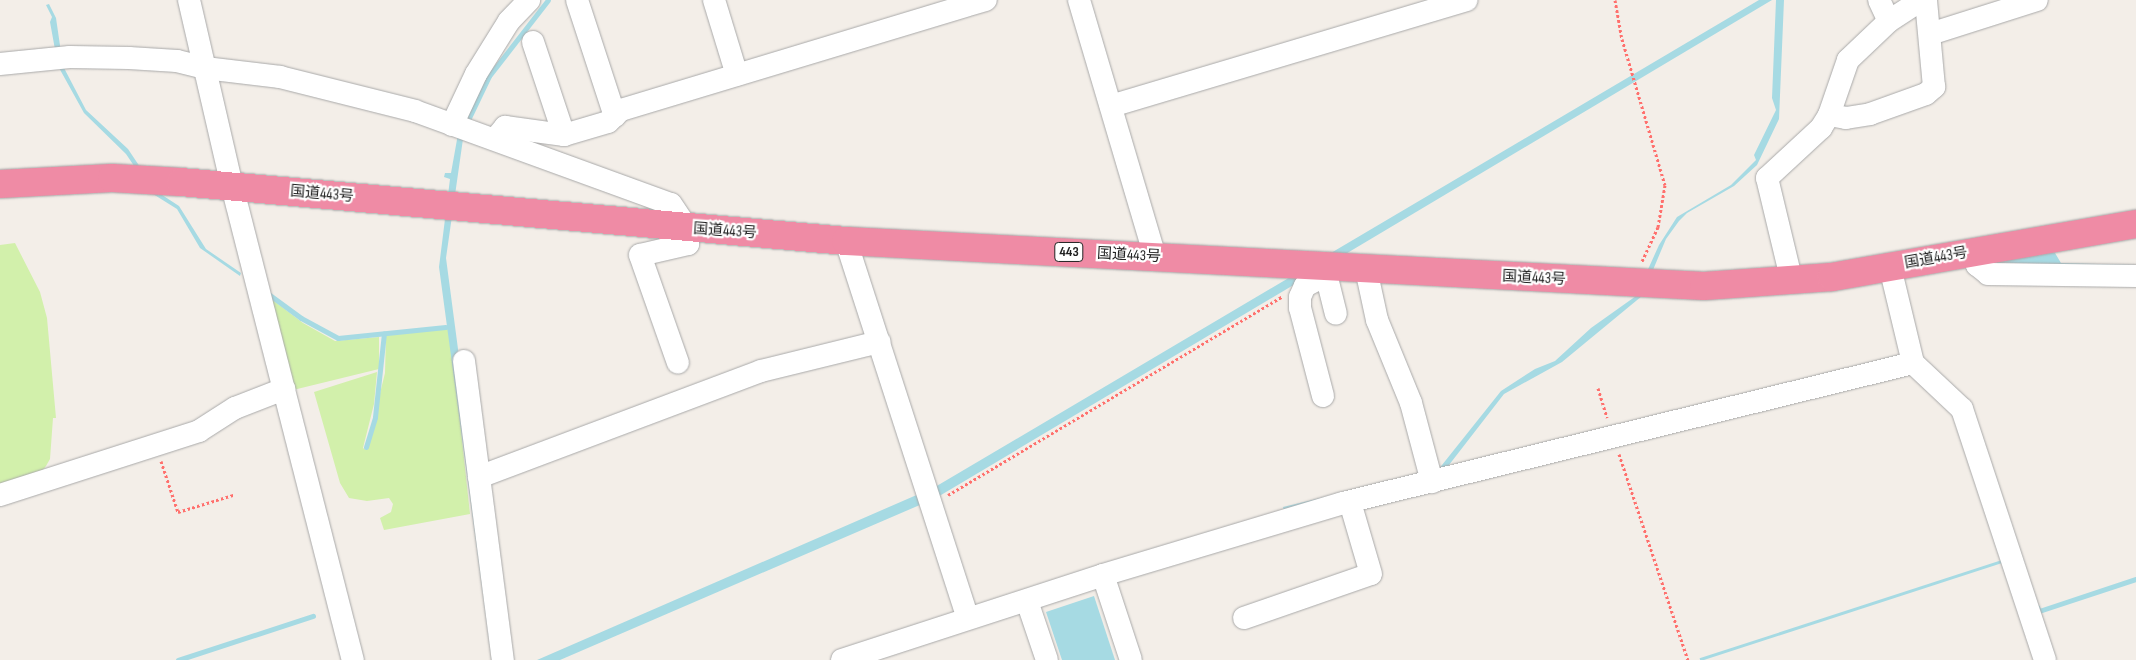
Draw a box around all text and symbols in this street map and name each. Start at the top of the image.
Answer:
street label: 国道443号 [289,182,355,206]
street label: 国道443号 [692,220,758,242]
road number: 443 [1054,240,1084,264]
street label: 国道443号 [1097,244,1161,266]
street label: 国道443号 [1903,244,1969,272]
street label: 国道443号 [1502,267,1566,289]

